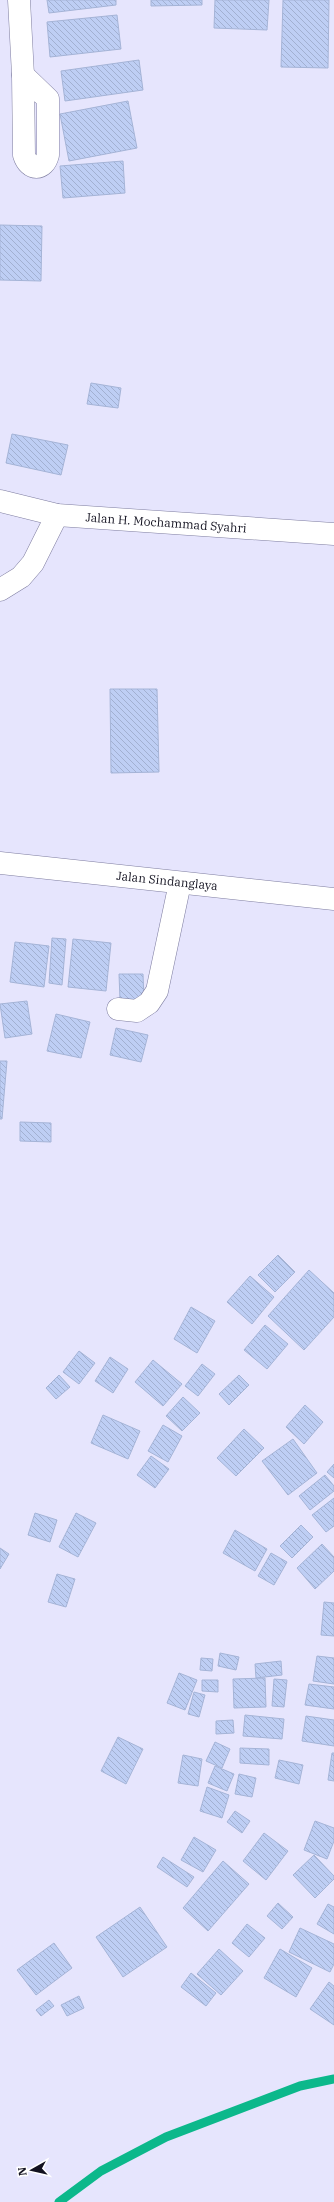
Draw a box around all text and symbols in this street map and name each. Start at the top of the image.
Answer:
street label: Jalan H. Mochammad Syahri [85,509,247,536]
street label: Jalan Sindanglaya [116,868,219,893]
north arrow [12,2150,52,2190]
text: N [15,2166,30,2177]

